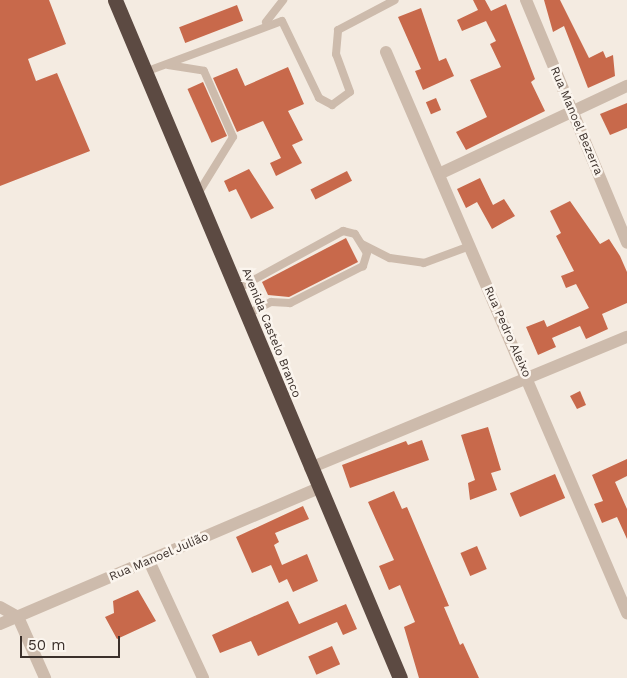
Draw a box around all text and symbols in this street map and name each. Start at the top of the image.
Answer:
street label: Rua Manoel Bezerra [547,64,605,178]
street label: Avenida Castelo Branco [238,266,304,400]
street label: Rua Pedro Aleixo [480,284,534,380]
street label: Rua Manoel Julião [107,529,211,585]
scale bar [22,626,122,658]
text: 50 m [28,636,65,654]

